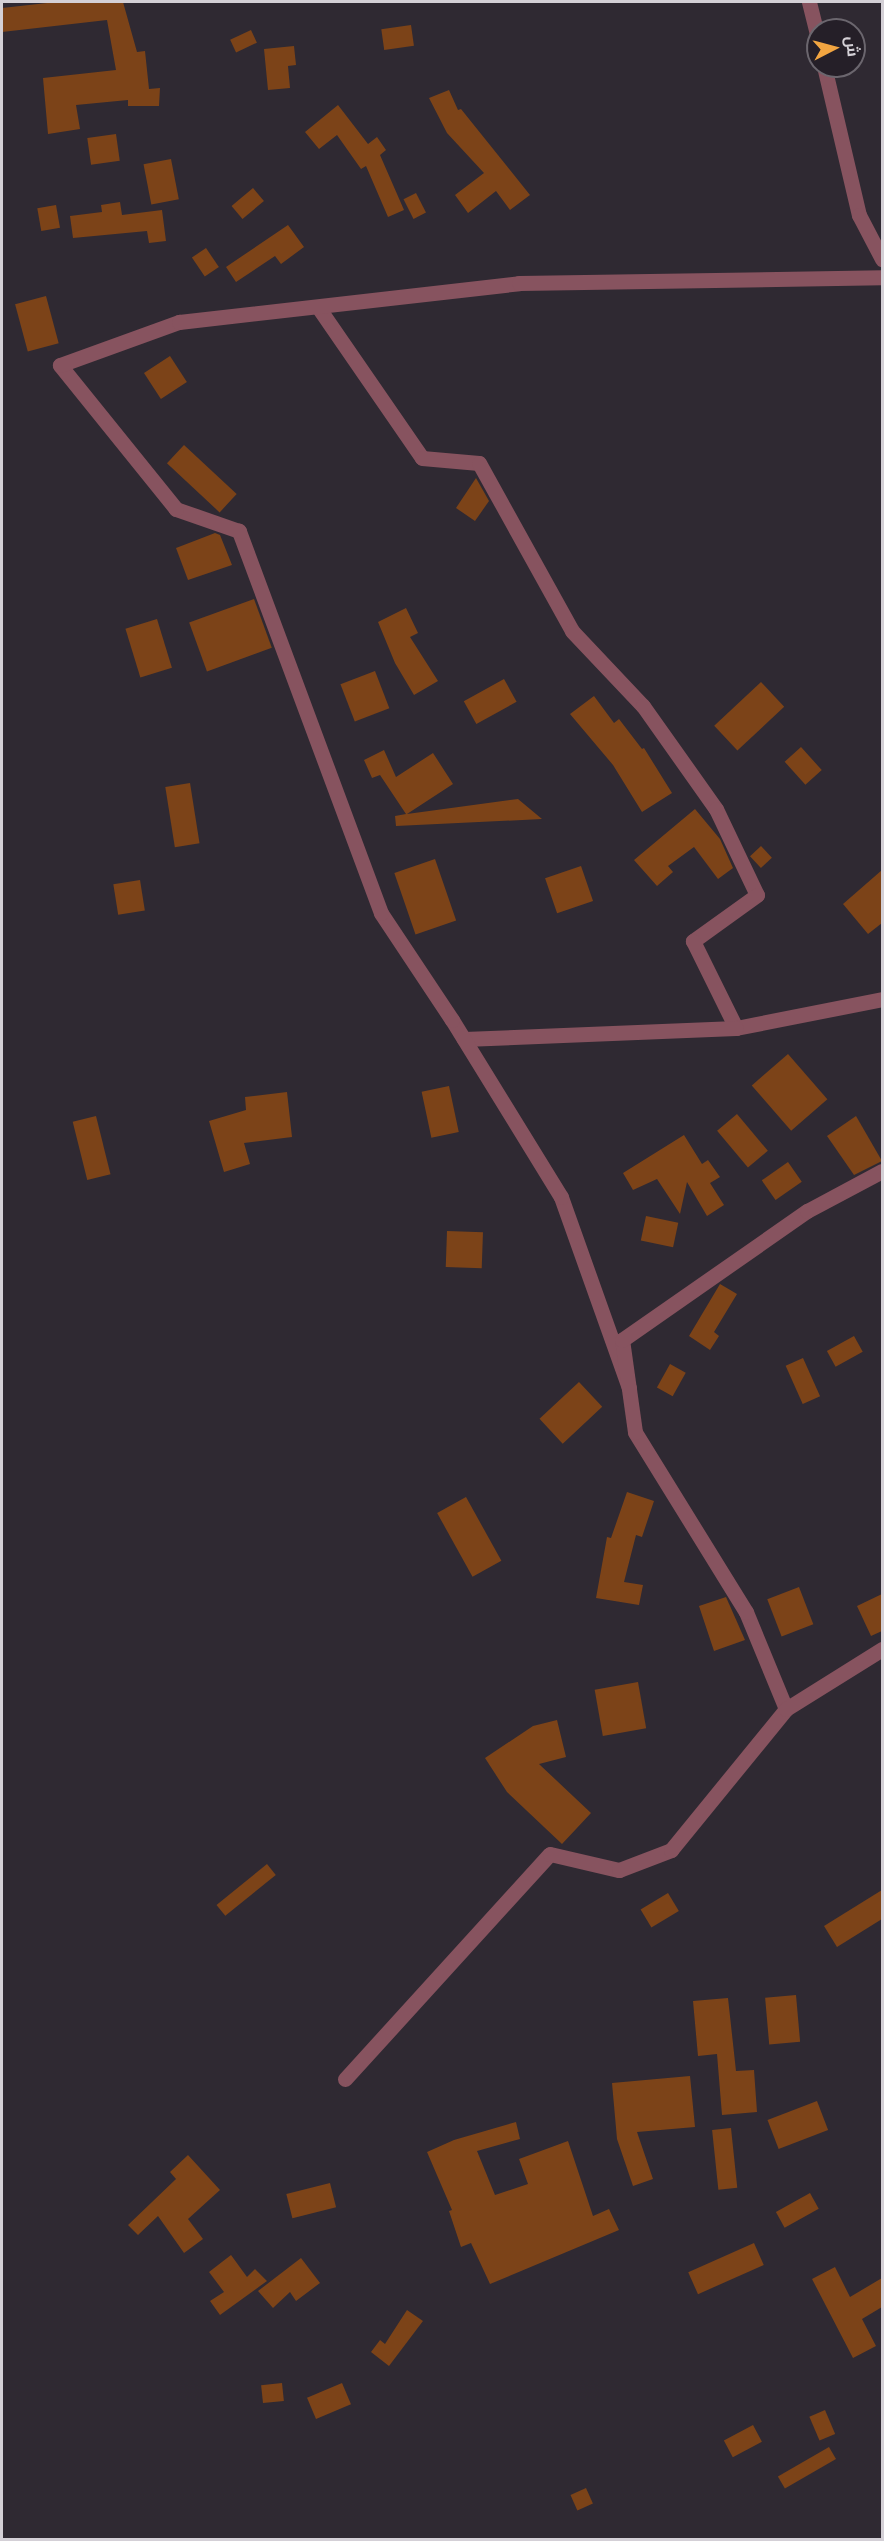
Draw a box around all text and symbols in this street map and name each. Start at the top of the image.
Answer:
north arrow [806,18,866,78]
text: ش [842,35,863,57]

